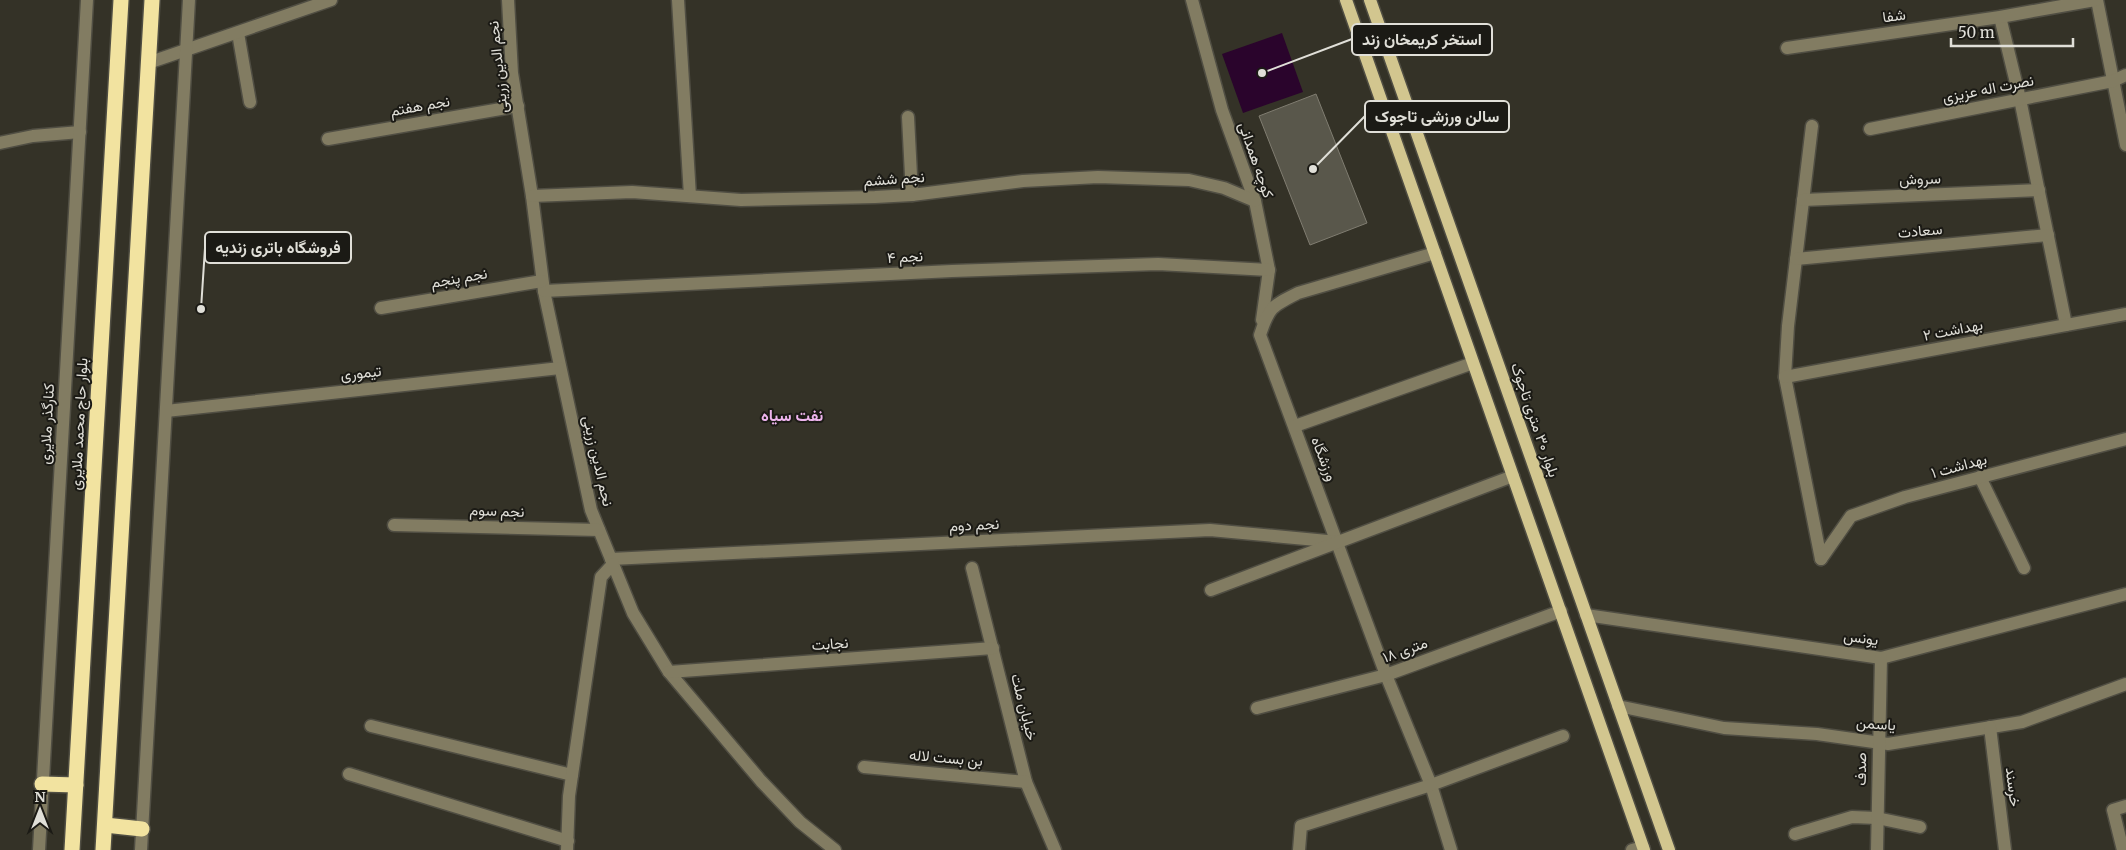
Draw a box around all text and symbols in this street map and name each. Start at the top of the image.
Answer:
street label: شفا [1881,4,1907,27]
scale bar [1951,15,2074,47]
street label: نجم الدین زرینی [483,20,513,114]
text: 50 m [1958,23,1995,42]
callout: استخر کریمخان زند [1352,24,1492,55]
text: استخر کریمخان زند [1362,29,1482,50]
street label: نصرت اله عزیزی [1941,70,2035,108]
street label: نجم هفتم [389,91,451,121]
callout: سالن ورزشی تاجوک [1365,101,1509,132]
text: سالن ورزشی تاجوک [1375,106,1499,127]
street label: کوچه همدانی [1234,119,1278,201]
street label: نجم ششم [863,167,925,191]
street label: سروش [1899,168,1941,190]
street label: سعادت [1897,219,1943,242]
callout: فروشگاه باتری زندیه [205,232,351,263]
text: فروشگاه باتری زندیه [215,237,341,258]
street label: نجم ۴ [886,246,924,268]
street label: نجم پنجم [429,263,489,293]
street label: بهداشت ۲ [1921,314,1984,345]
street label: بلوار حاج محمد ملایری [66,357,93,491]
street label: بلوار ۳۰ متری تاجوک [1506,360,1564,480]
street label: تیموری [340,361,383,385]
street label: کنارگذر ملایری [35,383,59,465]
district label: نفت سیاه [761,405,823,425]
street label: نجم الدین زرینی [578,414,618,508]
street label: ورزشگاه [1307,434,1342,484]
street label: بهداشت ۱ [1929,449,1989,482]
street label: نجم سوم [469,500,525,522]
street label: نجم دوم [948,514,1000,536]
street label: یونس [1842,626,1880,650]
street label: نجابت [811,633,849,654]
street label: ۱۸ متری [1380,633,1430,667]
street label: خیابان ملت [1007,671,1042,742]
street label: یاسمن [1855,713,1897,735]
street label: بن بست لاله [908,745,984,771]
street label: صدف [1851,752,1870,786]
street label: خرسند [2002,766,2025,808]
north arrow [15,785,65,835]
text: N [34,788,46,806]

